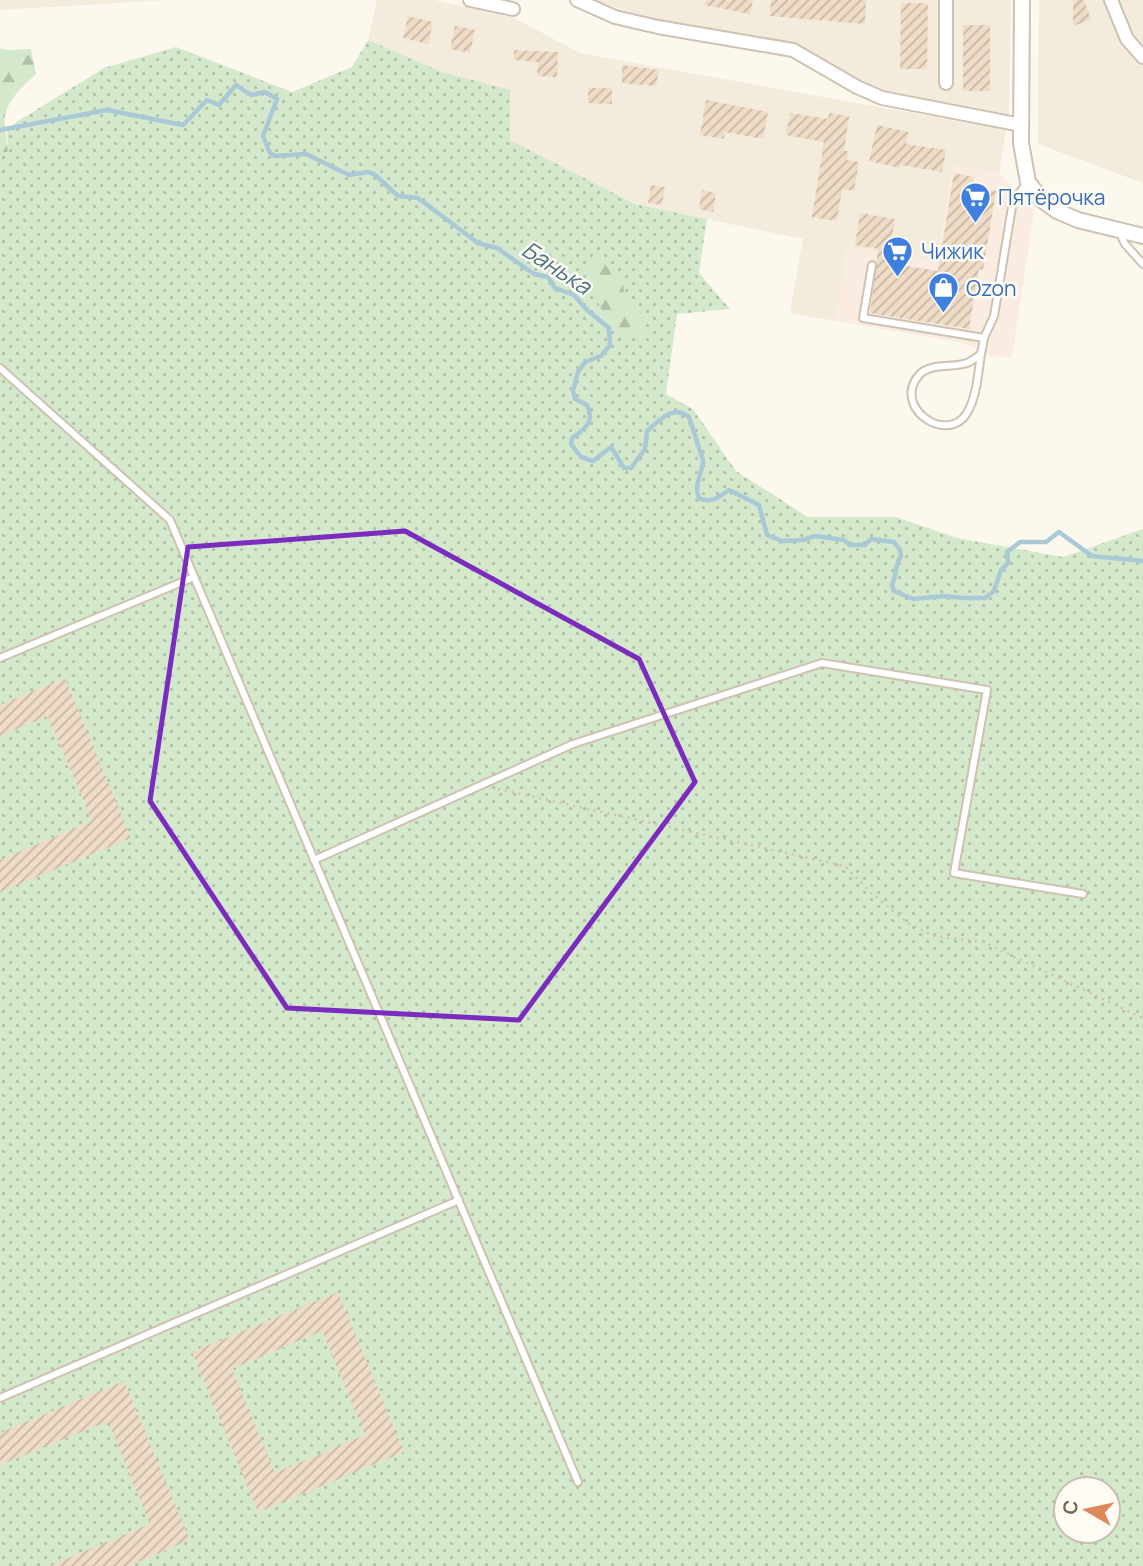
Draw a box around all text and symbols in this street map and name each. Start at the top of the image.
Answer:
supermarket icon: Пятёрочка [958,180,992,224]
place label: Пятёрочка [998,183,1105,211]
water label: Банька [516,233,599,302]
supermarket icon: Чижик [881,234,915,278]
place label: Чижик [921,237,984,265]
shop icon: Ozon [926,271,960,315]
place label: Ozon [966,274,1016,302]
north arrow [1052,1475,1122,1545]
text: С [1056,1498,1084,1516]

